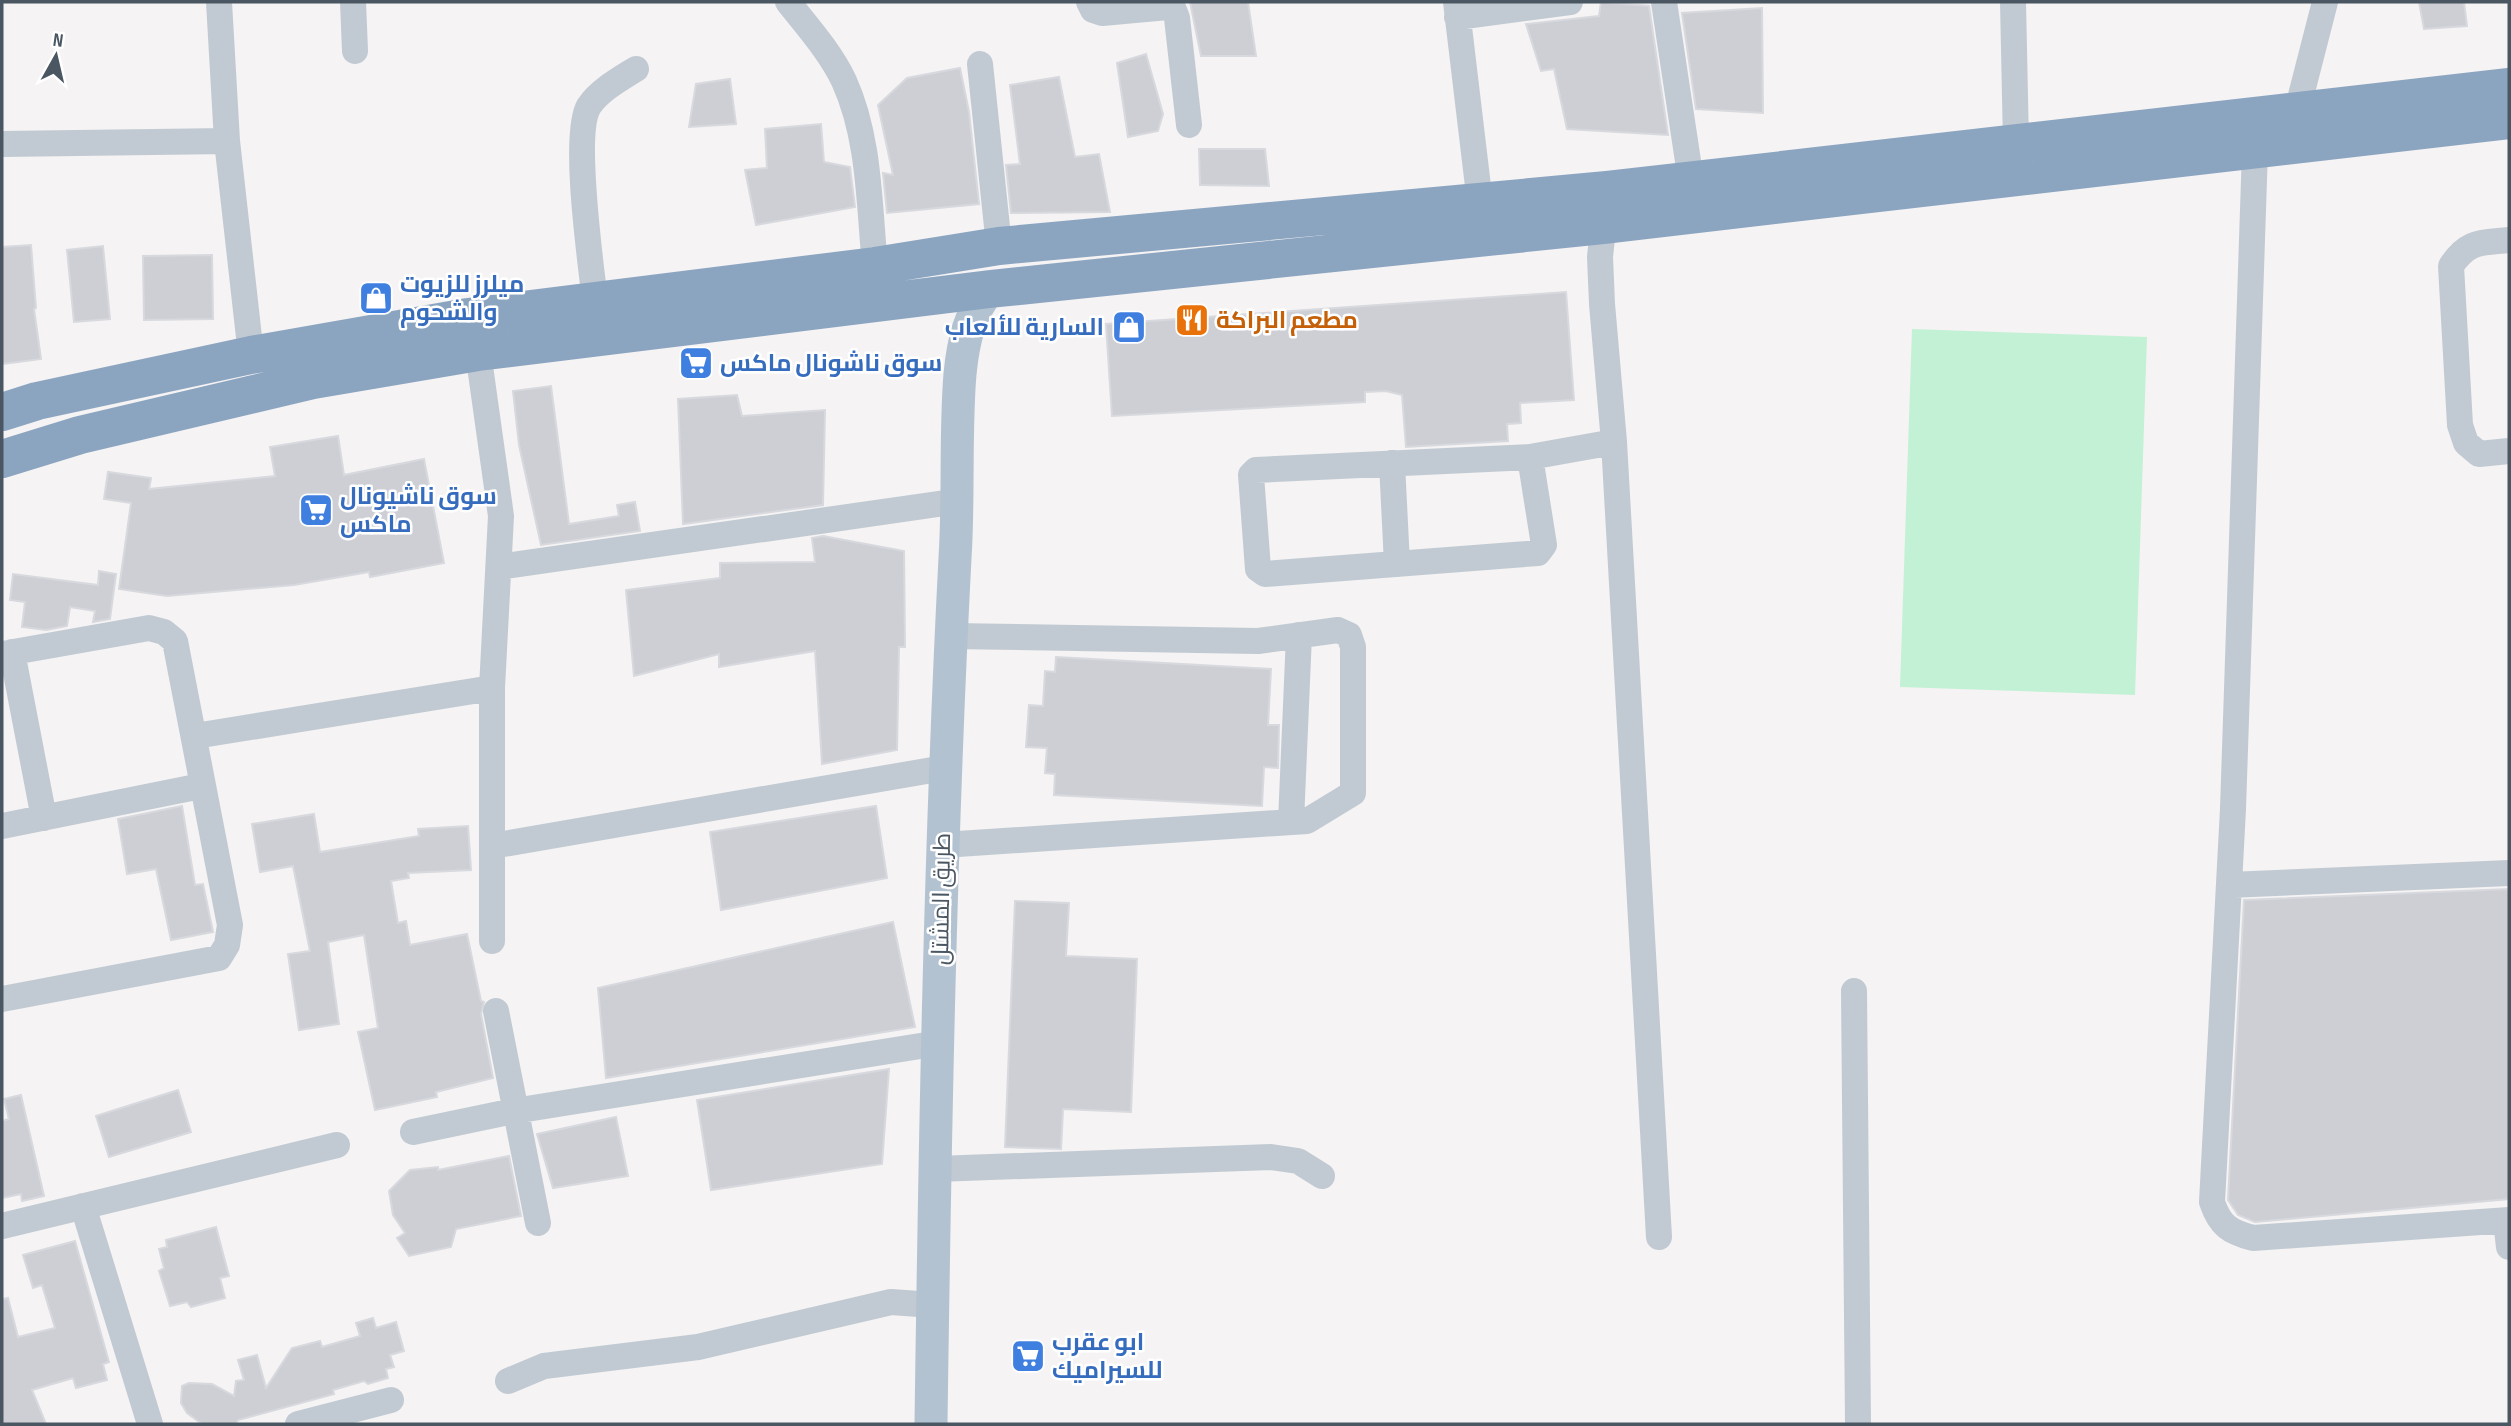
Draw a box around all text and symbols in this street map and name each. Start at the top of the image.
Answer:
north arrow [21,21,91,91]
text: N [52,29,65,53]
place label: ميلرز للزيوت والشحوم [400,270,524,328]
shop icon: ميلرز للزيوت والشحوم [357,279,395,317]
restaurant icon: مطعم البراكة [1173,301,1211,339]
place label: مطعم البراكة [1216,306,1358,336]
shop icon: السارية للألعاب [1110,308,1148,346]
place label: السارية للألعاب [945,313,1104,342]
supermarket icon: سوق ناشونال ماكس [677,344,715,382]
place label: سوق ناشونال ماكس [720,349,942,378]
place label: سوق ناشيونال ماكس [340,482,497,539]
supermarket icon: سوق ناشيونال ماكس [297,491,335,529]
street label: طريق المشتل [926,833,957,965]
place label: ابو عقرب للسيراميك [1052,1328,1163,1385]
supermarket icon: ابو عقرب للسيراميك [1009,1337,1047,1375]

